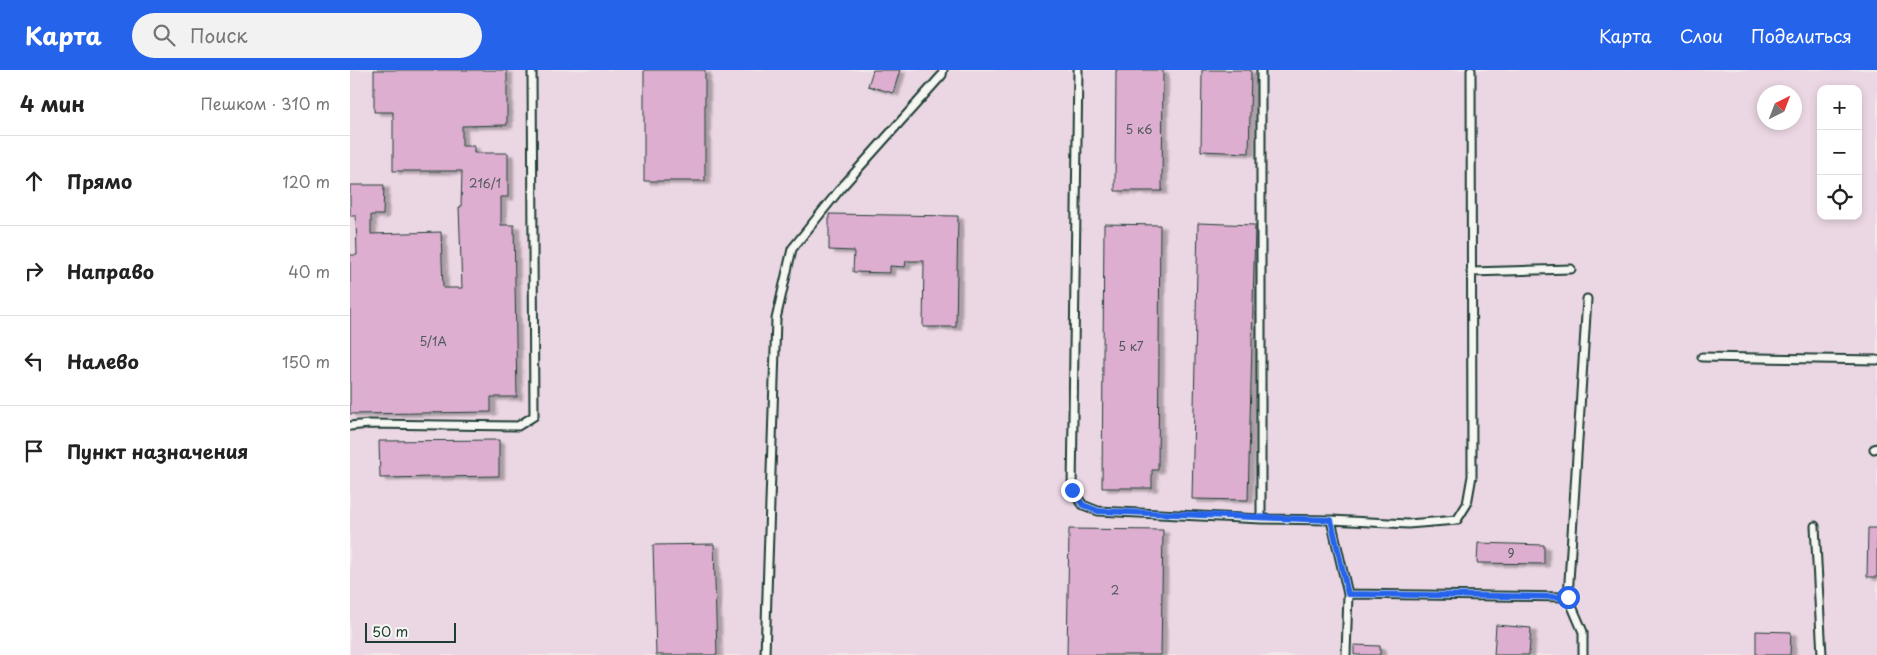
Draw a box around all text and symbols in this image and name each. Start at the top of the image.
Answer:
search box [132,13,482,58]
text: Карта [25,17,102,53]
icon: search [150,21,178,49]
text: Поиск [190,21,248,49]
text: Карта [1599,22,1652,49]
text: Слои [1680,22,1723,49]
text: Поделиться [1751,22,1852,49]
north arrow [1757,85,1802,130]
map controls [1817,85,1862,220]
button: + [1817,85,1862,130]
text: 4 мин [20,87,85,119]
text: Пешком · 310 m [201,91,330,115]
house number: 5 к6 [1126,120,1152,138]
button: − [1817,130,1862,175]
icon: ahead [20,167,48,195]
text: Прямо [67,167,132,195]
text: 120 m [283,169,330,193]
house number: 216/1 [469,174,501,192]
button: locate [1817,175,1862,220]
icon: right [20,257,48,285]
text: Направо [67,257,154,285]
text: 40 m [288,259,330,283]
house number: 5/1А [419,332,447,350]
house number: 5 к7 [1118,337,1144,355]
icon: left [20,347,48,375]
text: Налево [67,347,139,375]
text: 150 m [282,349,330,373]
icon: arrive [20,437,48,465]
text: Пункт назначения [67,437,248,465]
route end [1061,479,1084,502]
house number: 9 [1507,544,1515,562]
house number: 2 [1111,581,1119,599]
route start [1557,586,1580,609]
scale bar [365,620,456,643]
text: 50 m [372,621,408,642]

